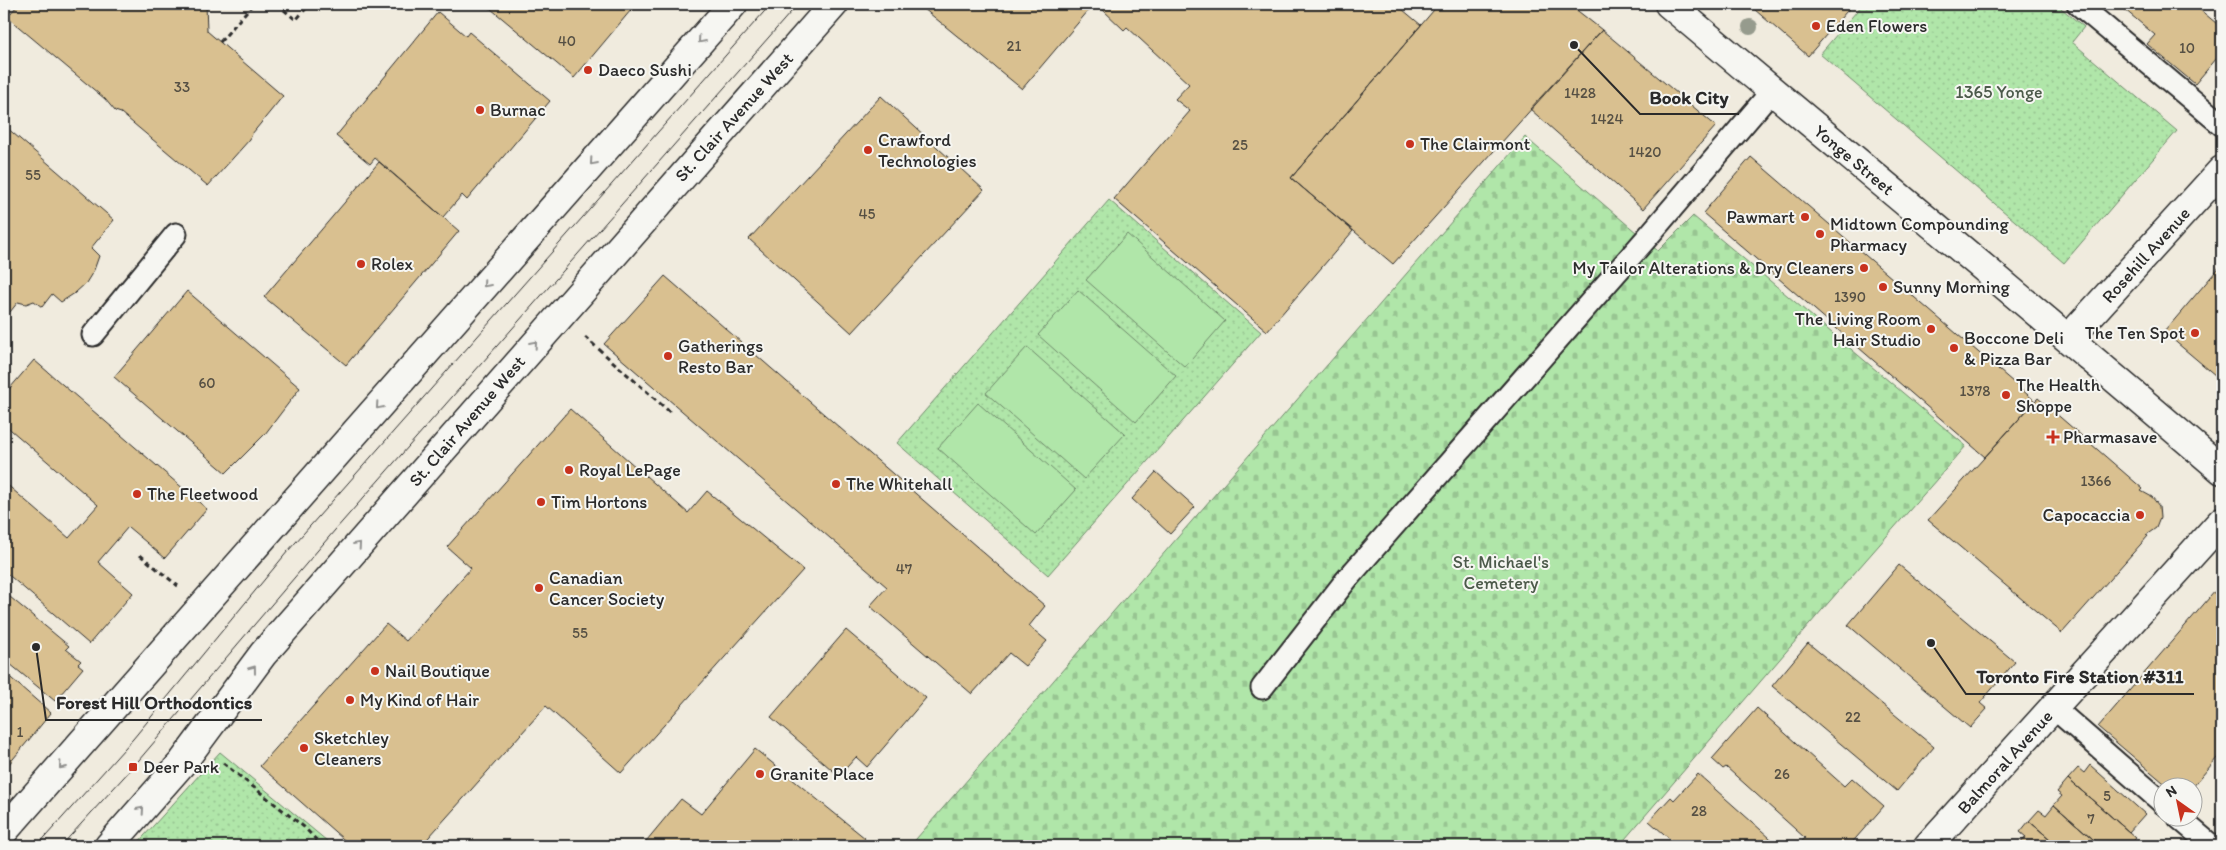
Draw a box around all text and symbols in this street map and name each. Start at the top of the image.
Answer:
place label: Eden Flowers [1826,15,1927,37]
marker: Eden Flowers [1810,20,1822,32]
house number: 40 [558,32,576,50]
one-way arrow [697,35,706,44]
house number: 21 [1007,37,1021,55]
house number: 10 [2179,39,2195,57]
street label: St. Clair Avenue West [670,48,798,186]
place label: Daeco Sushi [598,59,692,81]
marker: Daeco Sushi [582,64,594,76]
house number: 33 [174,78,190,96]
callout: Book City [1640,80,1739,114]
park label: 1365 Yonge [1955,81,2043,103]
house number: 1428 [1564,84,1596,102]
text: Book City [1650,86,1729,109]
place label: Burnac [490,99,546,121]
marker: Burnac [474,104,486,116]
house number: 1424 [1591,110,1623,128]
street label: Yonge Street [1809,120,1899,200]
place label: Crawford Technologies [878,129,977,172]
place label: The Clairmont [1420,133,1531,155]
house number: 25 [1232,136,1248,154]
marker: The Clairmont [1404,138,1416,150]
house number: 1420 [1628,143,1662,161]
marker: Crawford Technologies [862,144,874,156]
one-way arrow [590,157,599,166]
house number: 55 [25,166,41,184]
street label: Rosehill Avenue [2097,202,2195,308]
house number: 45 [859,205,876,223]
place label: Pawmart [1726,206,1795,228]
marker: Pawmart [1799,211,1811,223]
place label: Midtown Compounding Pharmacy [1830,213,2009,256]
marker: Midtown Compounding Pharmacy [1814,228,1826,240]
place label: Rolex [371,253,414,275]
place label: My Tailor Alterations & Dry Cleaners [1573,257,1854,279]
marker: Rolex [355,258,367,270]
marker: My Tailor Alterations & Dry Cleaners [1858,262,1870,274]
place label: Sunny Morning [1893,276,2011,298]
one-way arrow [483,279,492,288]
marker: Sunny Morning [1877,281,1889,293]
house number: 1390 [1834,288,1866,306]
place label: The Living Room Hair Studio [1795,308,1921,351]
place label: The Ten Spot [2085,322,2185,344]
marker: The Living Room Hair Studio [1925,323,1937,335]
place label: Boccone Deli & Pizza Bar [1964,327,2064,370]
marker: The Ten Spot [2189,327,2201,339]
place label: Gatherings Resto Bar [678,335,763,378]
one-way arrow [528,340,537,349]
marker: Boccone Deli & Pizza Bar [1948,342,1960,354]
marker: Gatherings Resto Bar [662,350,674,362]
street label: St. Clair Avenue West [404,351,530,491]
house number: 60 [198,374,216,392]
place label: The Health Shoppe [2016,374,2101,417]
house number: 1378 [1960,382,1990,400]
marker: The Health Shoppe [2000,389,2012,401]
one-way arrow [376,401,385,410]
place label: Pharmasave [2063,426,2157,448]
marker: Pharmasave [2047,431,2059,443]
place label: Royal LePage [579,459,681,481]
marker: Royal LePage [563,464,575,476]
house number: 1366 [2080,472,2112,490]
place label: The Whitehall [846,473,952,495]
marker: The Whitehall [830,478,842,490]
place label: The Fleetwood [147,483,258,505]
marker: The Fleetwood [131,488,143,500]
place label: Tim Hortons [551,491,647,513]
marker: Tim Hortons [535,496,547,508]
place label: Capocaccia [2043,504,2130,526]
marker: Capocaccia [2134,509,2146,521]
one-way arrow [353,542,362,551]
park label: St. Michael's Cemetery [1453,551,1549,594]
house number: 47 [896,560,913,578]
place label: Canadian Cancer Society [549,567,665,610]
marker: Canadian Cancer Society [533,582,545,594]
house number: 55 [572,624,588,642]
place label: Nail Boutique [385,660,490,682]
callout: Toronto Fire Station #311 [1966,660,2194,694]
marker: Nail Boutique [369,665,381,677]
text: Toronto Fire Station #311 [1975,665,2184,688]
one-way arrow [247,666,255,675]
callout: Forest Hill Orthodontics [46,686,262,720]
place label: My Kind of Hair [360,689,479,711]
text: Forest Hill Orthodontics [56,691,253,714]
marker: My Kind of Hair [344,694,356,706]
street label: Balmoral Avenue [1952,705,2058,819]
house number: 22 [1845,708,1861,726]
house number: 1 [17,723,24,741]
place label: Sketchley Cleaners [314,727,389,770]
marker: Sketchley Cleaners [298,742,310,754]
place label: Deer Park [143,756,220,778]
one-way arrow [59,760,67,769]
marker: Deer Park [127,761,139,773]
place label: Granite Place [770,763,874,785]
house number: 26 [1774,765,1790,783]
marker: Granite Place [754,768,766,780]
north arrow [2154,778,2204,828]
text: N [2163,782,2180,801]
house number: 5 [2103,787,2111,805]
house number: 28 [1691,802,1707,820]
one-way arrow [135,806,144,815]
house number: 7 [2087,810,2095,828]

